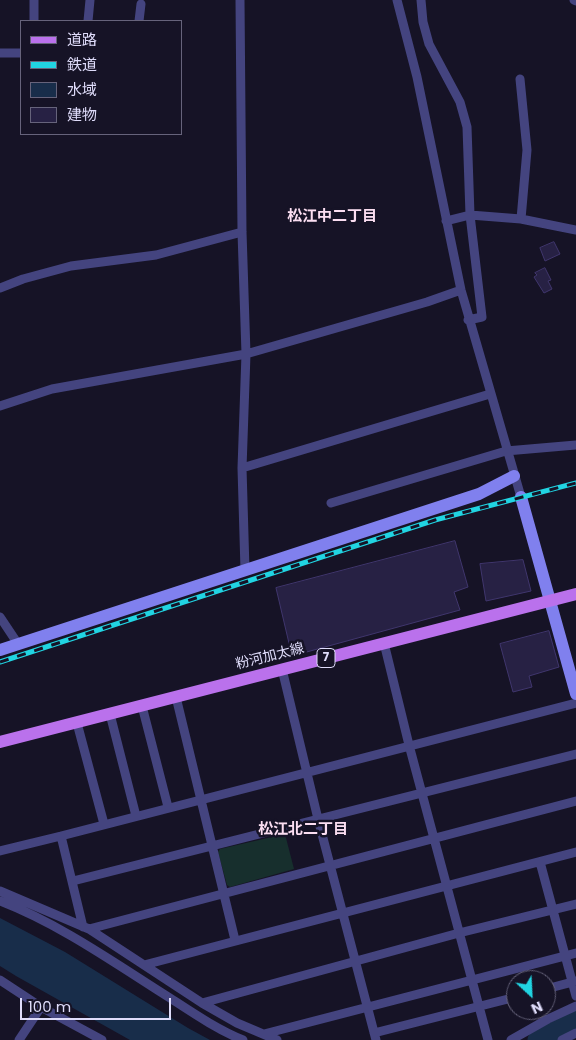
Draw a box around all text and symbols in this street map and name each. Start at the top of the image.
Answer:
legend [20,20,182,135]
text: 道路 [67,29,97,50]
text: 鉄道 [67,54,97,75]
text: 水域 [67,79,97,100]
text: 建物 [67,104,97,125]
district label: 松江中二丁目 [287,208,377,226]
street label: 粉河加太線 [234,640,306,674]
road number: 7 [317,648,335,668]
district label: 松江北二丁目 [258,821,348,839]
north arrow [506,970,556,1020]
scale bar [22,988,174,1020]
text: 100 m [28,996,71,1017]
text: N [528,996,546,1019]

